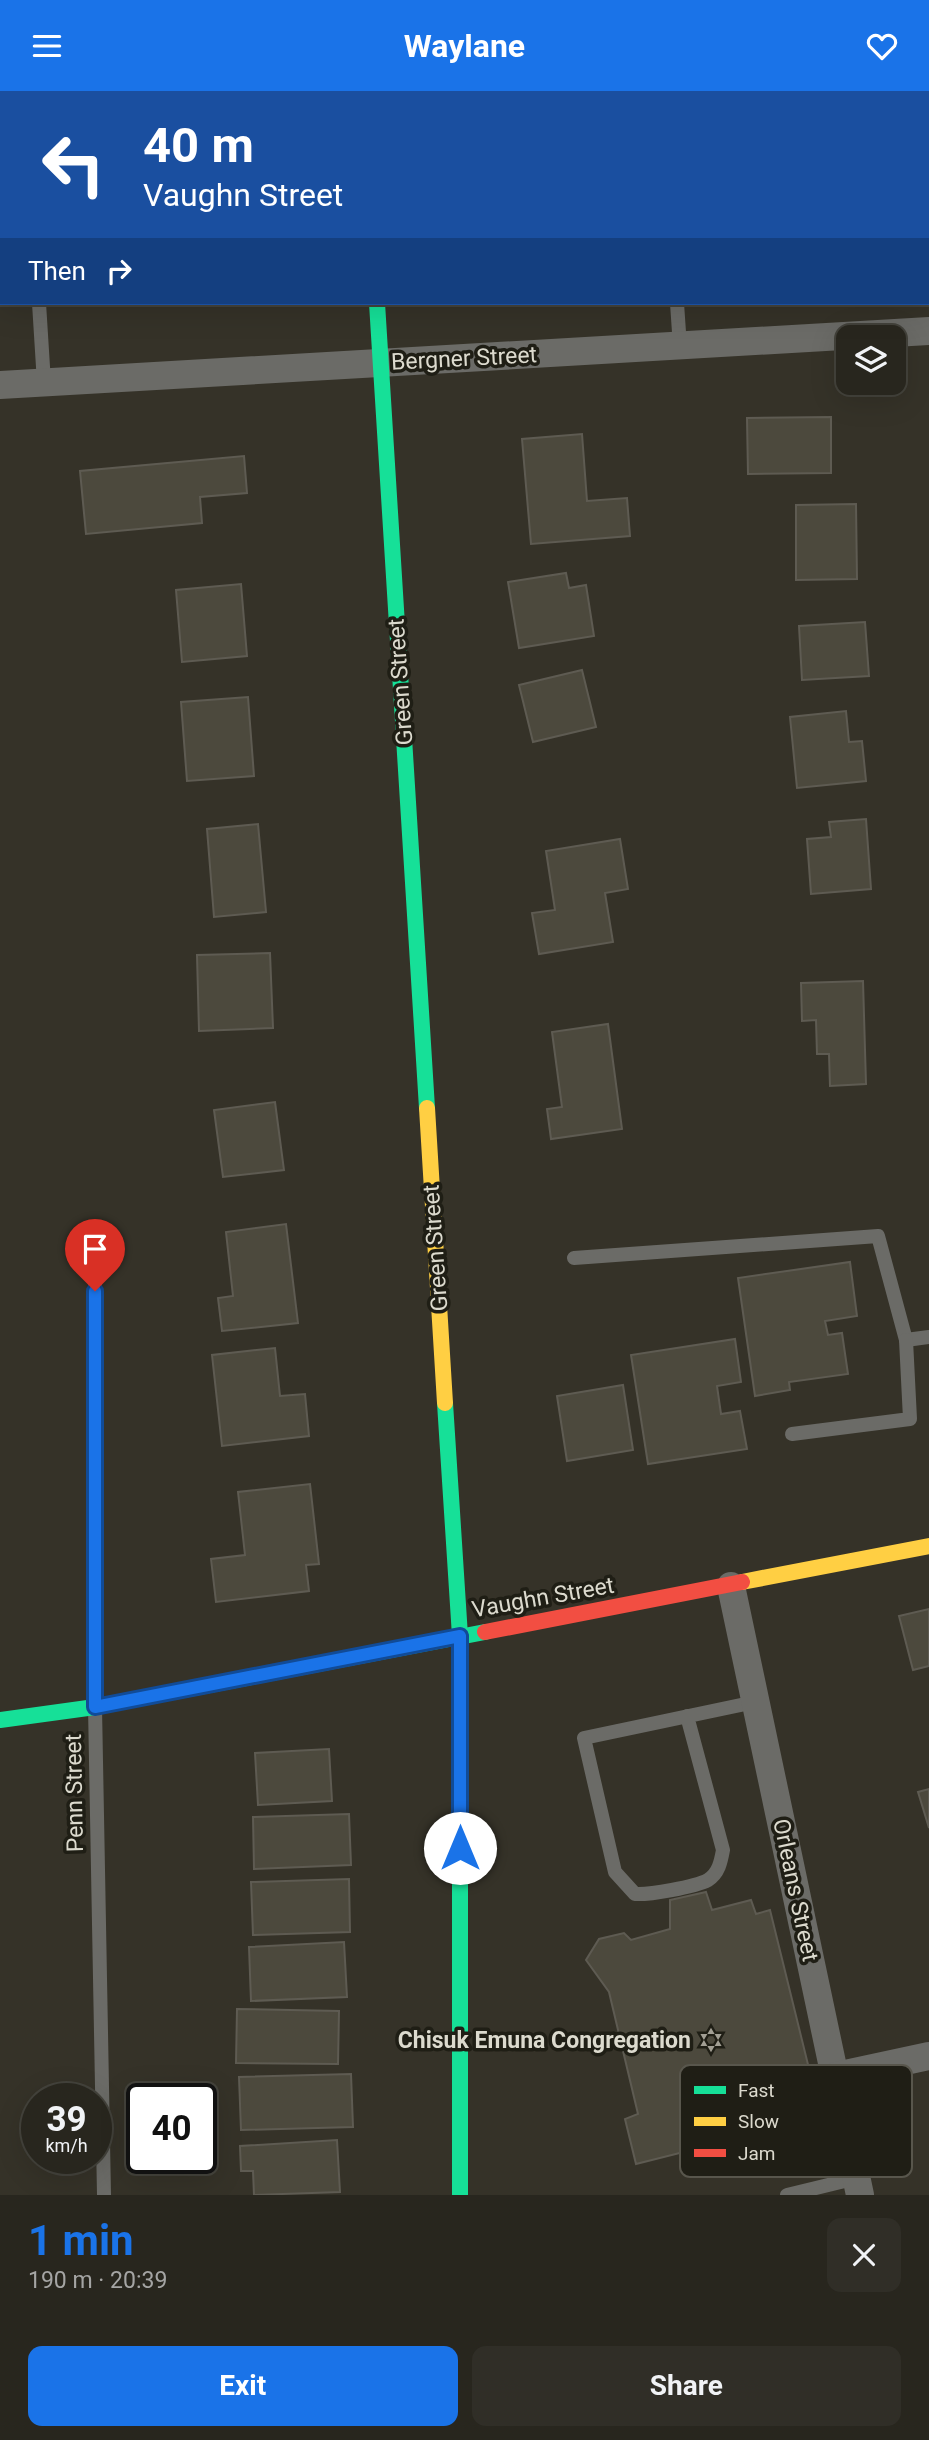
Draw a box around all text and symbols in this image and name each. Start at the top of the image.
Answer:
icon: menu [28,27,66,65]
text: Waylane [404,27,525,65]
icon: heart [863,27,901,65]
text: 40 m [143,117,254,174]
icon: left [28,119,119,210]
text: Vaughn Street [143,176,343,214]
icon: right [100,252,138,290]
text: Then [28,256,86,286]
map controls [836,325,906,395]
button: layers [836,325,906,395]
street label: Bergner Street [390,341,538,376]
street label: Green Street [383,618,418,746]
street label: Green Street [418,1184,453,1312]
pin [65,1219,125,1291]
icon: arrive [76,1230,114,1268]
street label: Vaughn Street [470,1572,616,1623]
street label: Penn Street [60,1734,89,1852]
position arrow [423,1811,497,1885]
street label: Orleans Street [767,1816,824,1964]
synagogue icon: Chisuk Emuna Congregation [697,2026,725,2054]
place label: Chisuk Emuna Congregation [398,2027,691,2054]
legend [680,2065,912,2177]
text: Fast [738,2079,775,2102]
speed limit sign: 40 [126,2083,217,2174]
text: 39 [46,2099,87,2140]
text: Slow [738,2110,779,2133]
text: km/h [45,2135,88,2156]
text: Jam [738,2142,775,2165]
text: 1 min [28,2216,134,2265]
button: close [827,2218,901,2292]
text: 190 m · 20:39 [28,2267,167,2294]
button: Exit [28,2346,458,2426]
button: Share [472,2346,901,2426]

